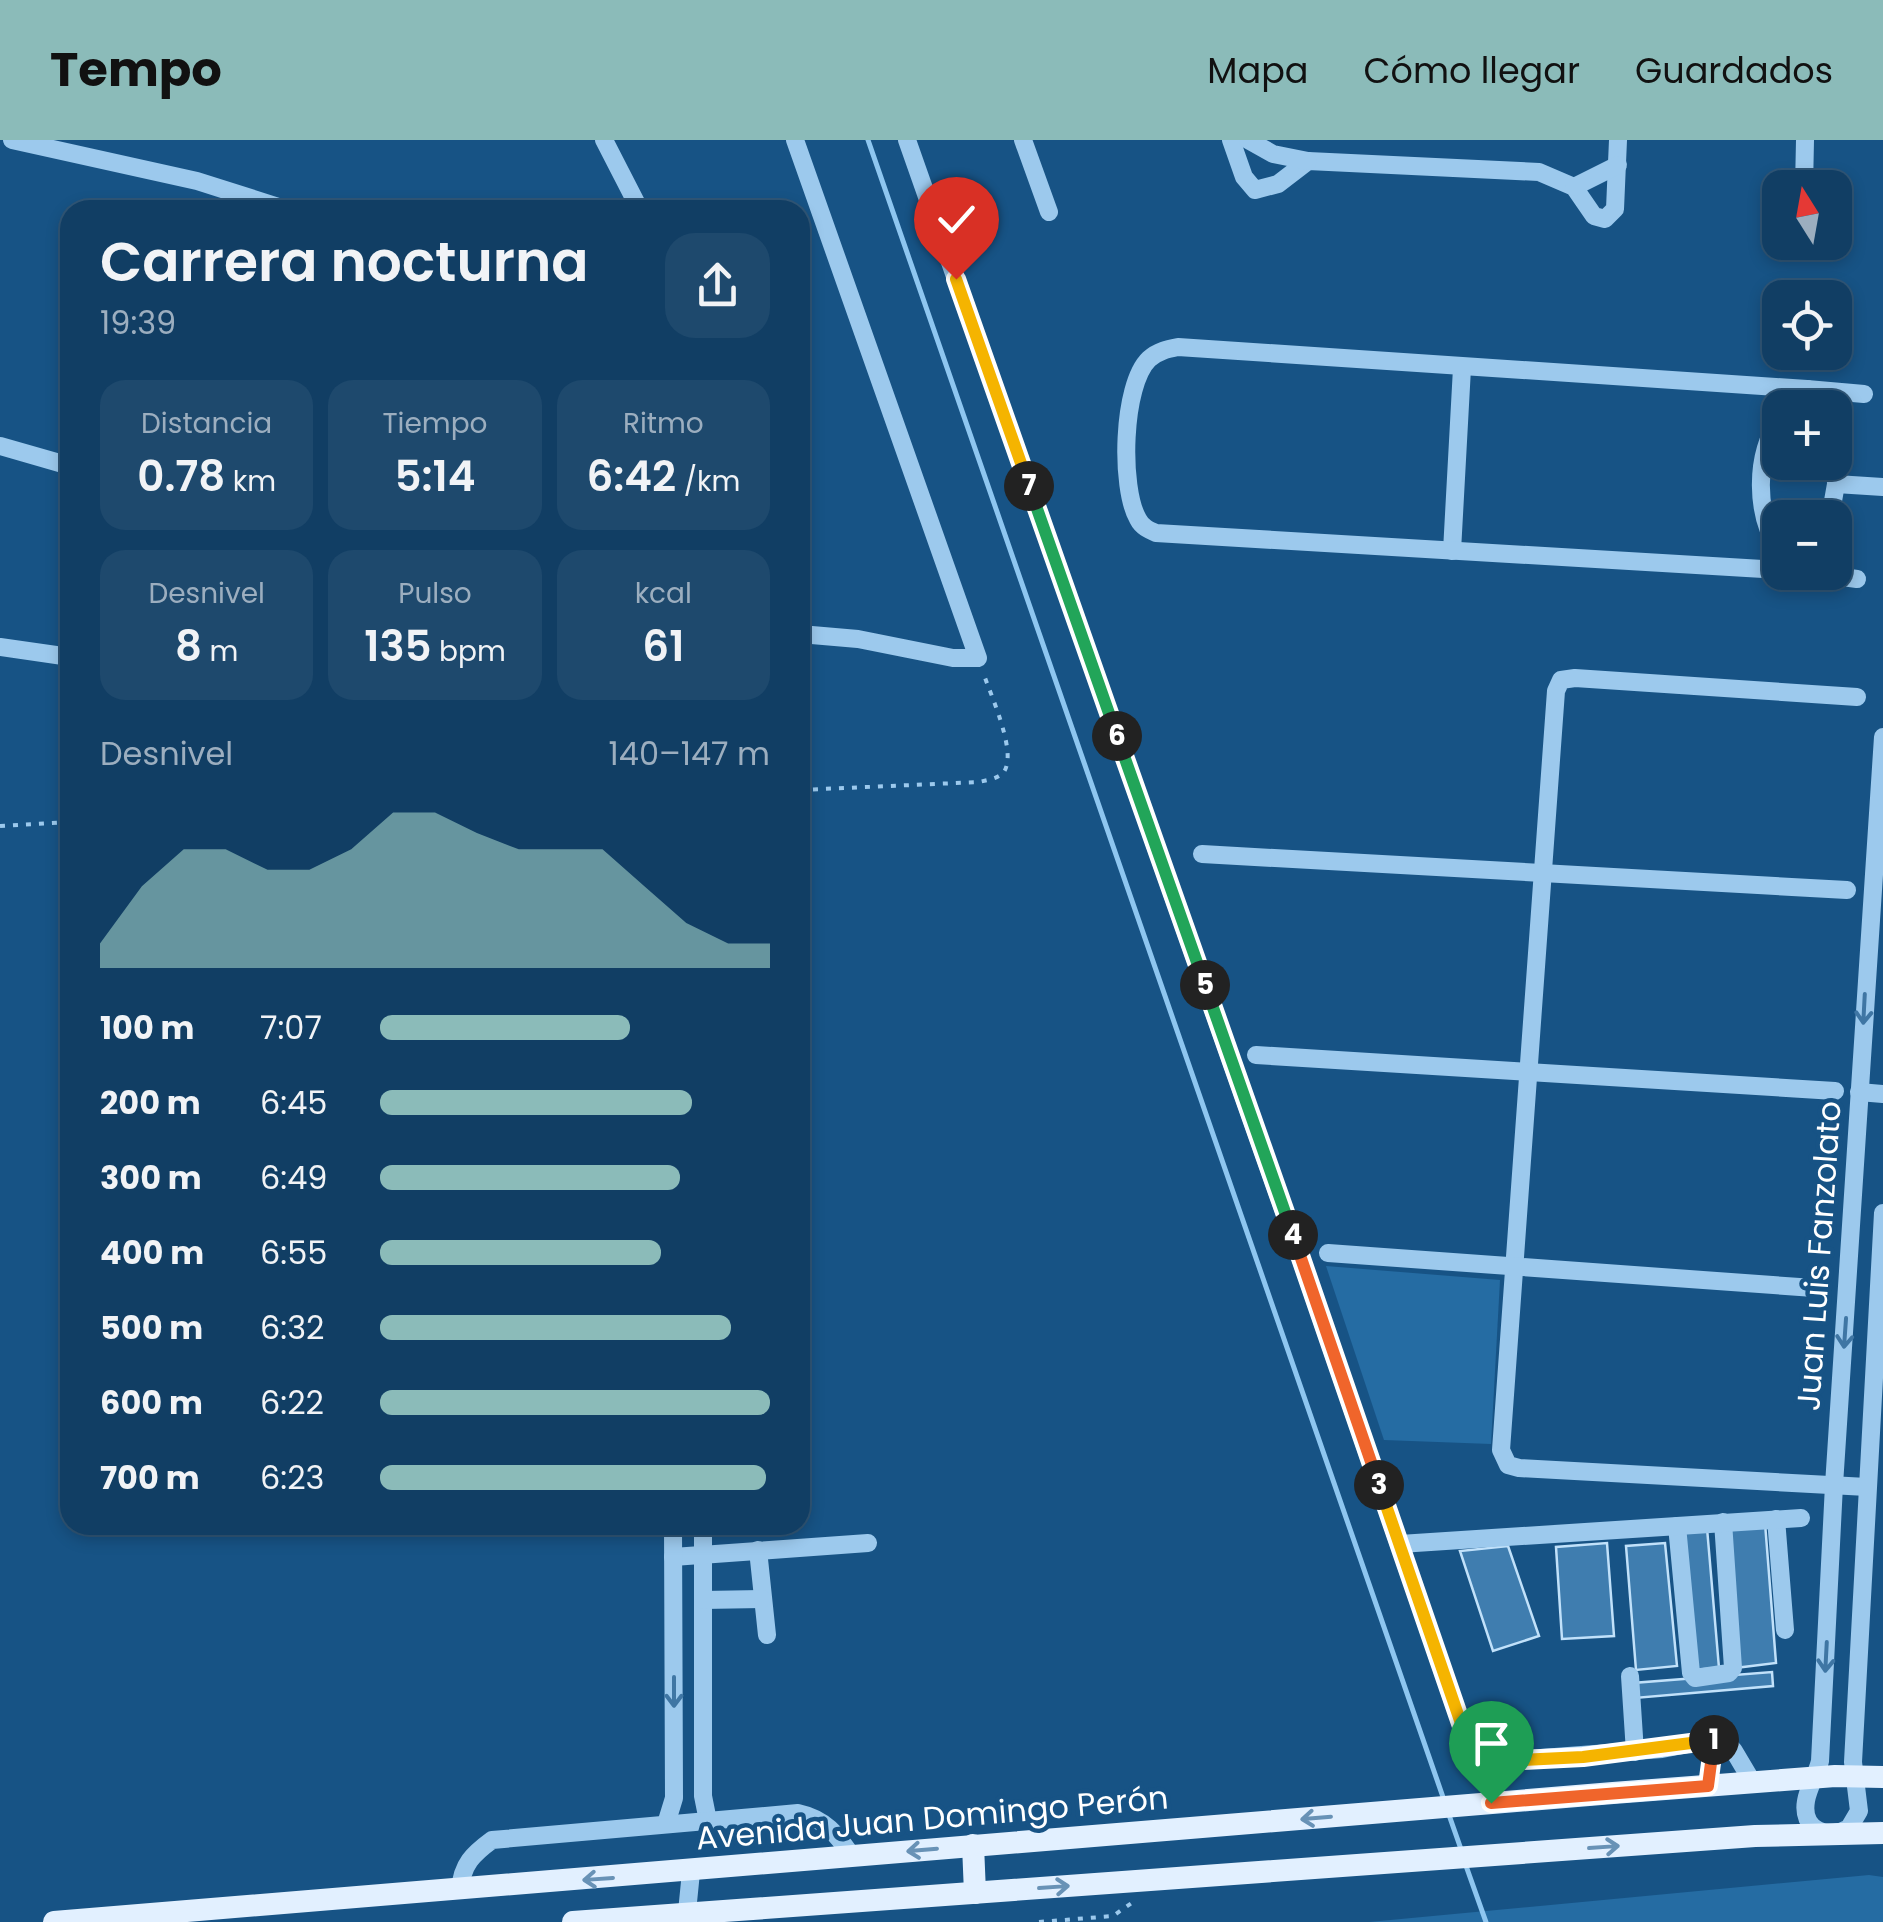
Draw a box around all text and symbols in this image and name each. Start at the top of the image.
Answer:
text: Tempo [50,36,222,103]
text: Mapa [1207,46,1308,95]
text: Cómo llegar [1363,46,1580,95]
text: Guardados [1635,46,1833,95]
north arrow [1762,170,1852,260]
map controls [1762,170,1852,590]
pin [914,177,999,280]
icon: check [929,192,984,247]
text: Carrera nocturna [100,223,589,300]
button: share [665,233,770,338]
button: locate [1762,280,1852,370]
text: 19:39 [100,300,176,345]
button: + [1762,390,1852,480]
text: Distancia [141,404,272,443]
text: Tiempo [382,404,488,443]
text: Ritmo [623,404,704,443]
text: 0.78 [137,447,225,506]
text: 5:14 [394,447,476,506]
text: 6:42 [586,447,676,506]
pin: 7 [1004,461,1054,511]
text: km [225,462,276,501]
text: /km [676,462,740,501]
text: 7 [1022,466,1036,505]
button: − [1762,500,1852,590]
text: Desnivel [148,574,265,613]
text: Pulso [398,574,472,613]
text: kcal [635,574,692,613]
text: 8 [175,617,202,676]
text: 135 [364,617,432,676]
text: 61 [642,617,684,676]
text: m [202,632,238,671]
text: bpm [432,632,506,671]
pin: 6 [1092,711,1142,761]
text: 6 [1108,716,1126,755]
text: Desnivel [100,731,233,776]
text: 140–147 m [609,731,770,776]
pin: 5 [1180,960,1230,1010]
text: 5 [1196,965,1214,1004]
one-way arrow [1854,992,1873,1024]
text: 100 m [100,1005,194,1050]
text: 7:07 [260,1005,322,1050]
text: 200 m [100,1080,201,1125]
text: 6:45 [260,1080,327,1125]
street label: Juan Luis Fanzolato [1785,1100,1852,1412]
text: 300 m [100,1155,202,1200]
text: 6:49 [260,1155,327,1200]
pin: 4 [1268,1210,1318,1260]
text: 4 [1284,1215,1302,1254]
text: 400 m [100,1230,204,1275]
text: 6:55 [260,1230,327,1275]
text: 500 m [100,1305,203,1350]
text: 6:32 [260,1305,324,1350]
one-way arrow [1835,1316,1854,1348]
text: 600 m [100,1380,203,1425]
text: 6:22 [260,1380,324,1425]
text: 700 m [100,1455,200,1500]
text: 6:23 [260,1455,324,1500]
pin: 3 [1354,1460,1404,1510]
text: 3 [1371,1465,1387,1504]
one-way arrow [1816,1641,1835,1673]
one-way arrow [664,1676,684,1708]
pin [1449,1701,1534,1804]
pin: 1 [1689,1715,1739,1765]
icon: arrive [1464,1716,1519,1771]
text: 1 [1709,1720,1719,1759]
street label: Avenida Juan Domingo Perón [694,1774,1170,1861]
one-way arrow [1300,1809,1332,1828]
one-way arrow [1587,1837,1619,1856]
one-way arrow [906,1841,939,1860]
one-way arrow [583,1869,615,1888]
one-way arrow [1038,1877,1070,1896]

